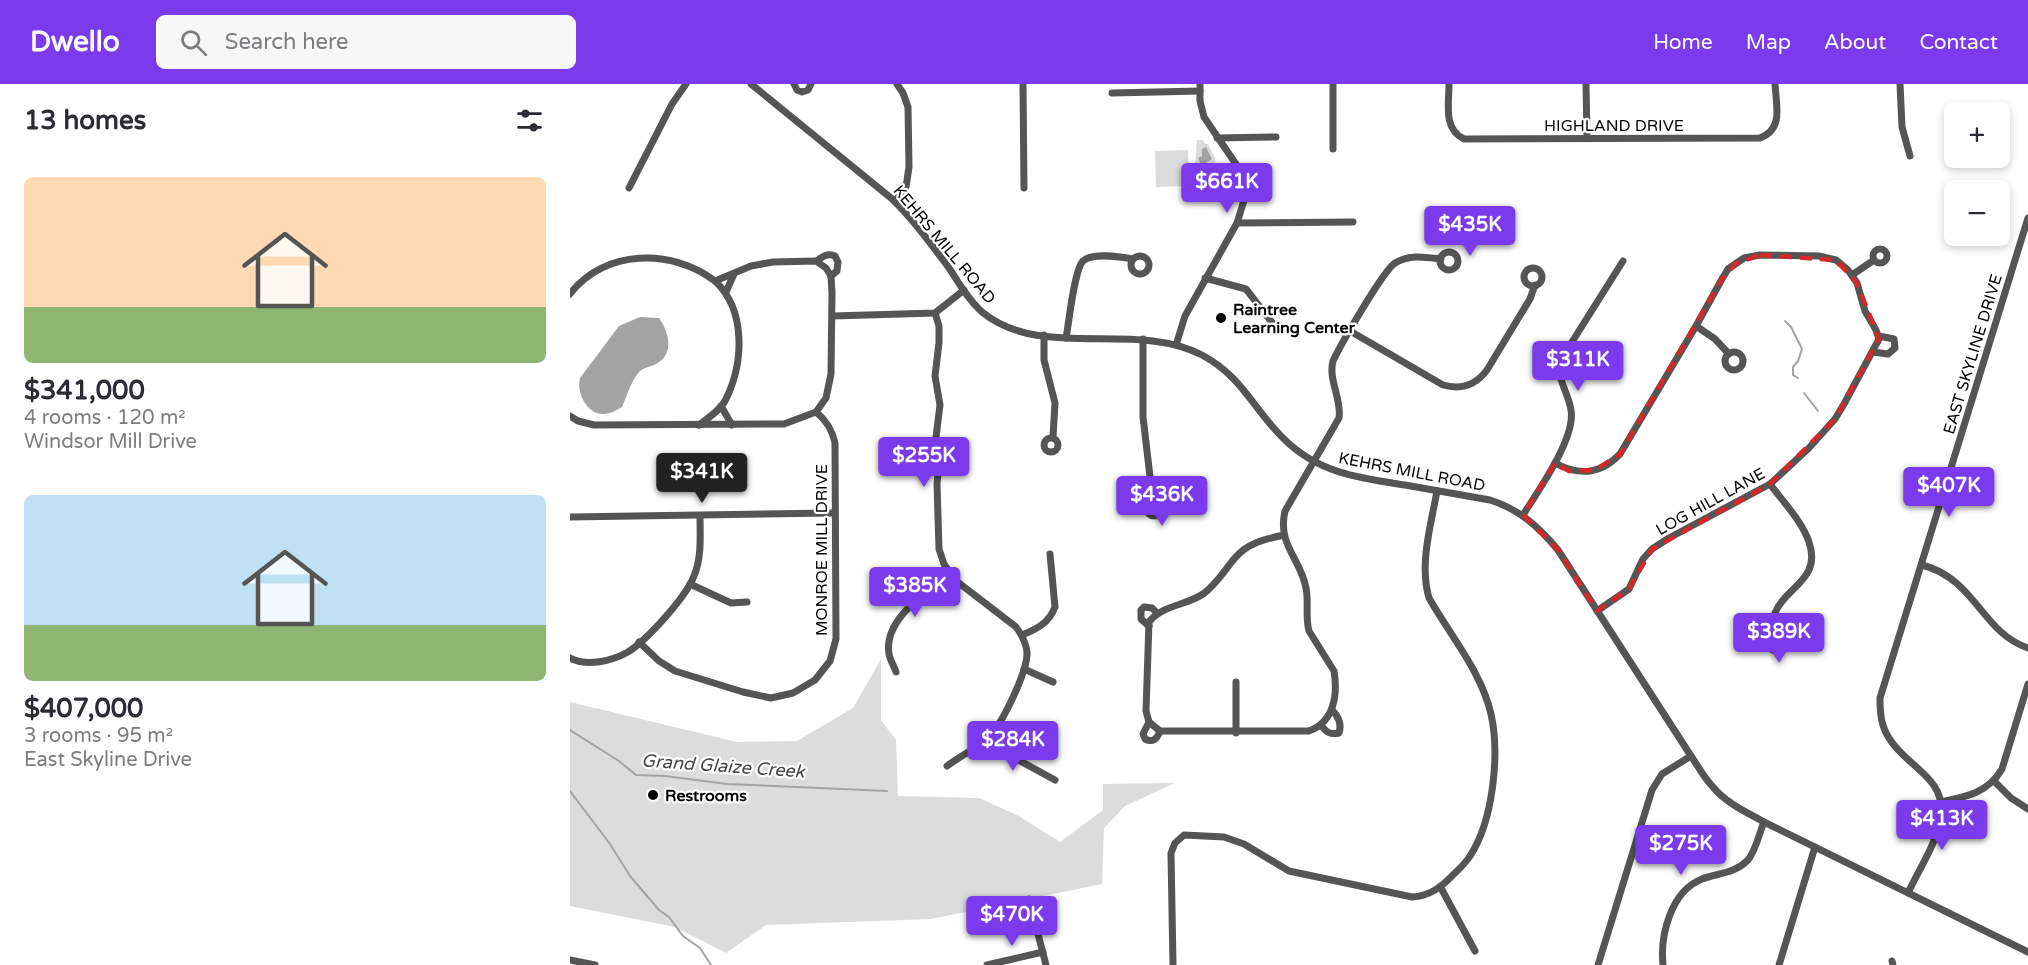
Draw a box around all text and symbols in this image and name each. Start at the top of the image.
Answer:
search box [156,15,576,69]
text: Dwello [30,25,120,59]
icon: search [177,26,210,59]
text: Search here [225,29,349,55]
text: Home [1653,30,1713,55]
text: Map [1746,30,1791,55]
text: About [1824,30,1886,55]
text: Contact [1919,30,1998,55]
map controls [1944,102,2010,246]
button: + [1944,102,2010,168]
icon: filters [513,104,546,137]
text: 13 homes [24,105,146,136]
street label: HIGHLAND DRIVE [1544,116,1684,136]
pin: $661K [1185,163,1269,214]
text: $661K [1195,170,1259,194]
button: − [1944,180,2010,246]
street label: KEHRS MILL ROAD [889,181,1000,308]
pin: $435K [1428,206,1512,257]
text: $435K [1438,213,1502,237]
icon: home [231,216,339,324]
street label: EAST SKYLINE DRIVE [1939,272,2007,437]
place label: Raintree Learning Center [1233,300,1356,338]
marker: Raintree Learning Center [1214,311,1228,325]
pin: $311K [1536,341,1620,392]
text: $311K [1546,348,1610,372]
text: $341,000 [24,375,145,406]
text: 4 rooms · 120 m² [24,406,186,430]
text: Windsor Mill Drive [24,430,197,454]
pin: $255K [882,437,966,488]
text: $255K [892,444,956,468]
street label: KEHRS MILL ROAD [1337,448,1487,496]
pin: $341K [660,453,744,504]
text: $341K [670,460,734,484]
street label: MONROE MILL DRIVE [812,464,832,636]
street label: LOG HILL LANE [1652,464,1769,540]
pin: $407K [1907,467,1991,518]
text: $407K [1917,474,1981,498]
pin: $436K [1120,476,1204,527]
text: $436K [1130,483,1194,507]
icon: home [231,534,339,642]
pin: $385K [873,567,957,618]
text: $385K [883,574,947,598]
pin: $389K [1737,613,1821,664]
text: $389K [1747,620,1811,644]
text: $407,000 [24,693,143,724]
pin: $284K [971,721,1055,772]
text: 3 rooms · 95 m² [24,724,173,748]
text: $284K [981,728,1045,752]
text: East Skyline Drive [24,748,192,772]
water label: Grand Glaize Creek [641,749,806,783]
place label: Restrooms [665,786,747,806]
marker: Restrooms [646,788,660,802]
pin: $413K [1900,800,1984,851]
text: $413K [1910,807,1974,831]
pin: $275K [1639,825,1723,876]
text: $275K [1649,832,1713,856]
pin: $470K [970,896,1054,947]
text: $470K [980,903,1044,927]

